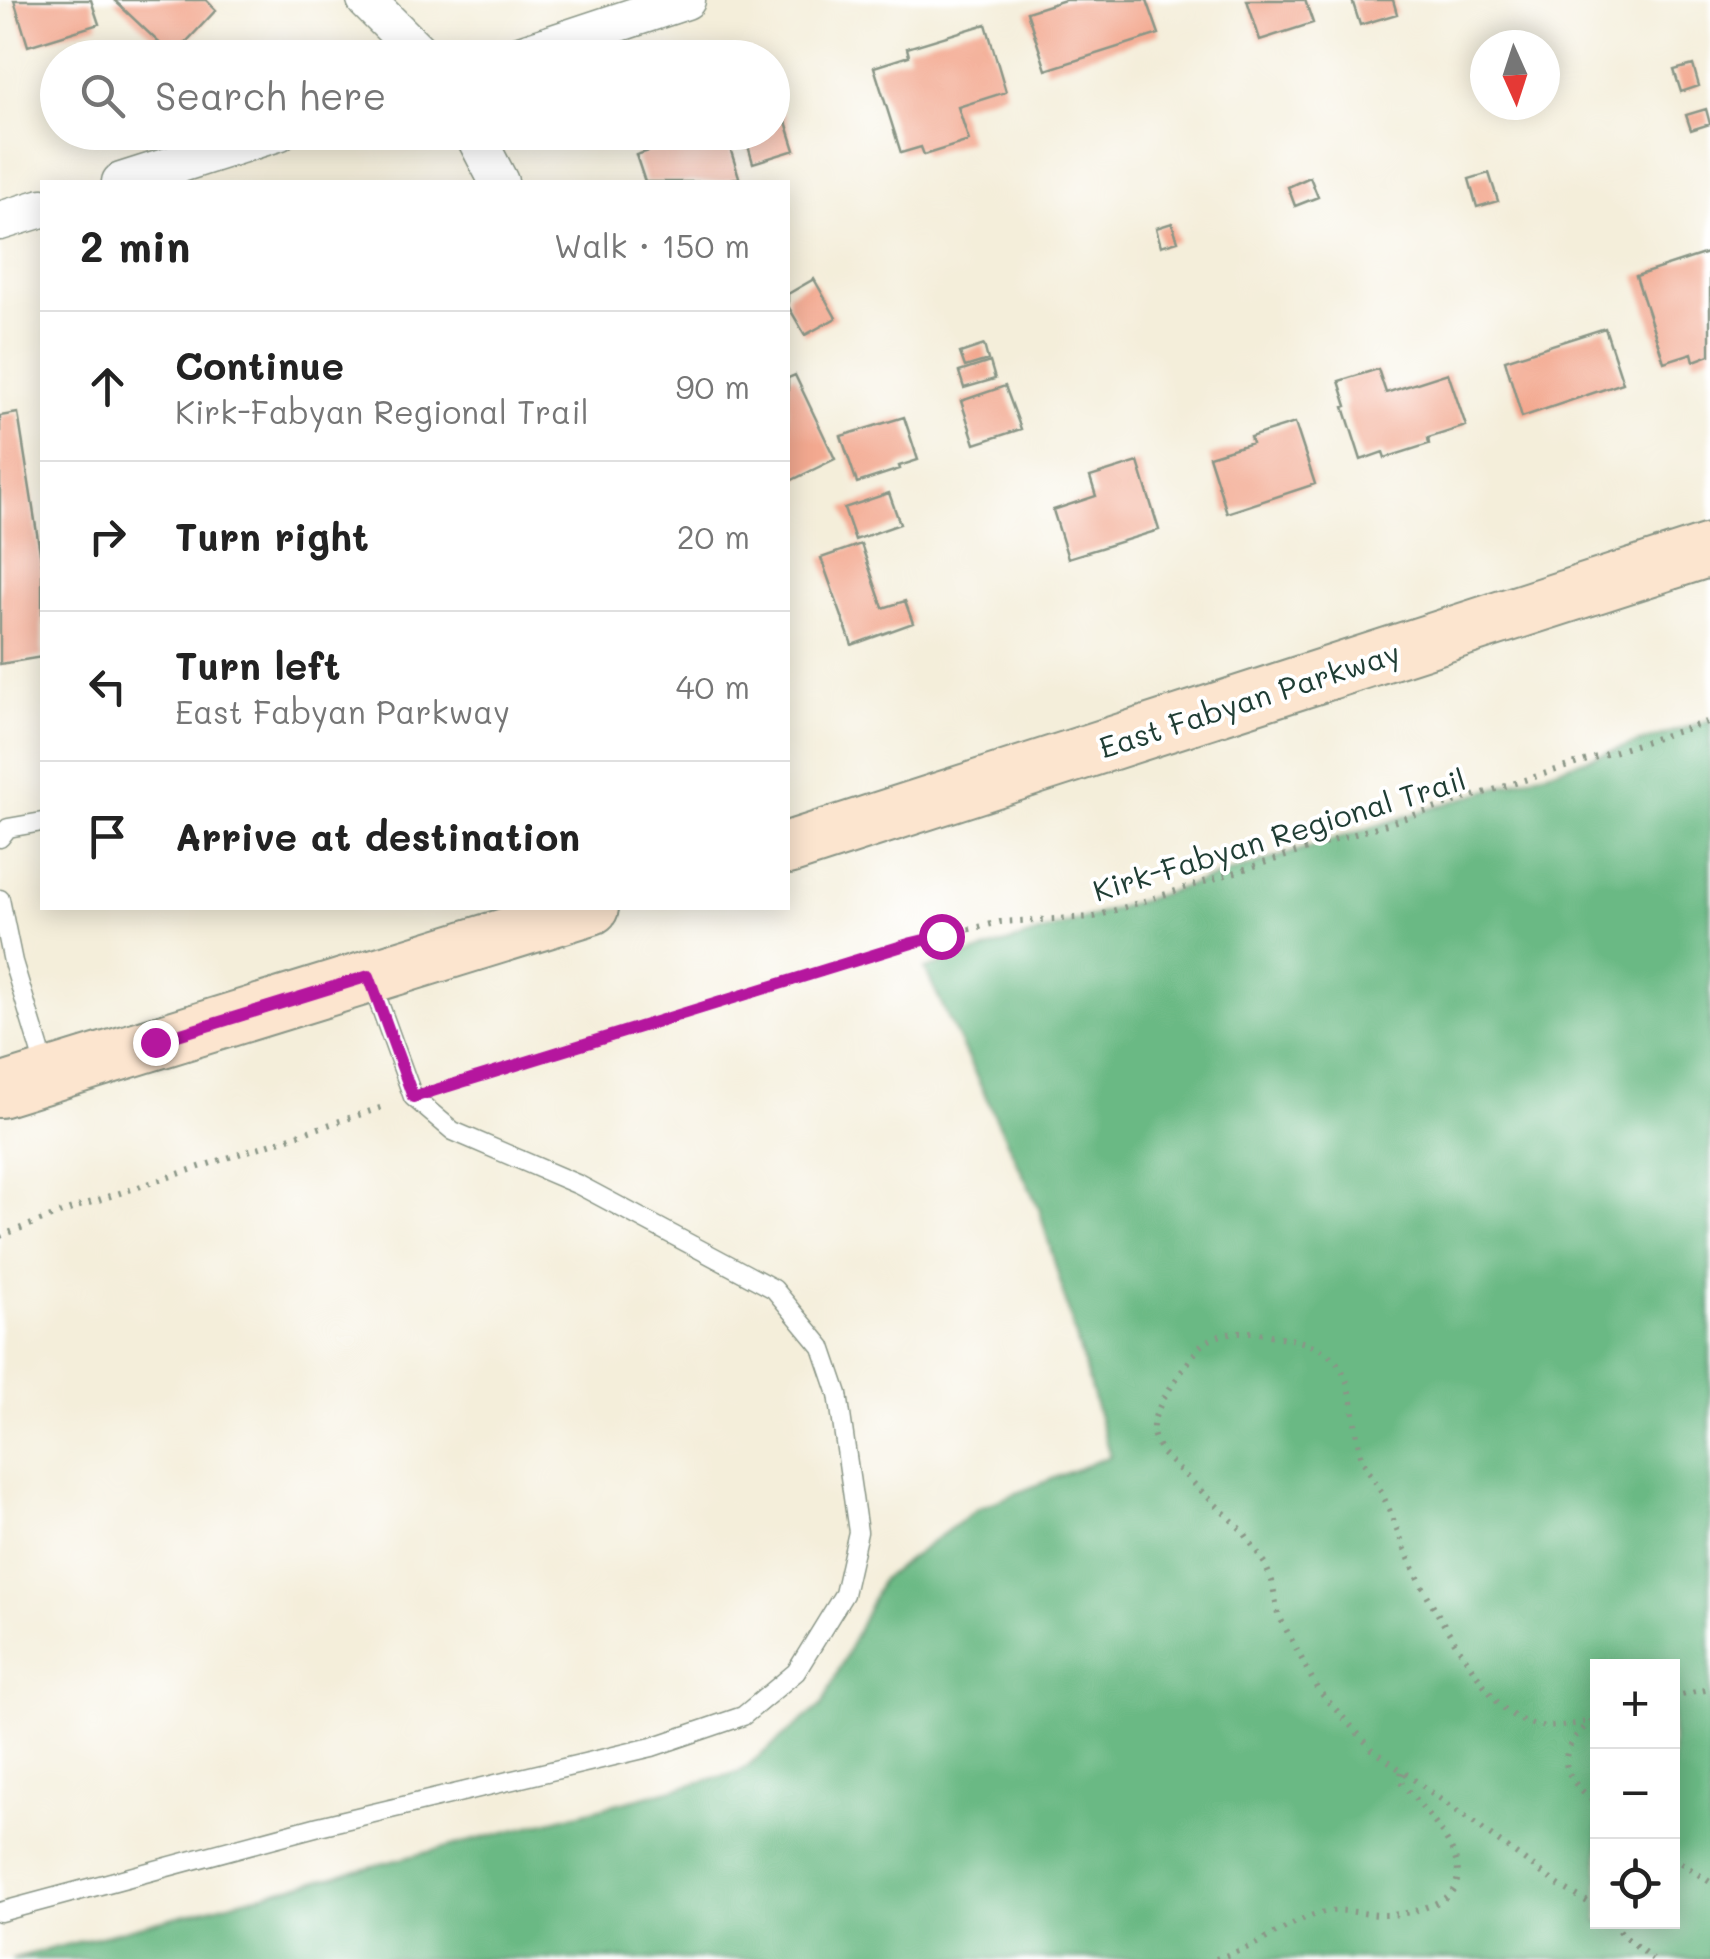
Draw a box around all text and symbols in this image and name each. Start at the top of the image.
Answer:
north arrow [1470,30,1560,120]
search box [40,40,790,150]
icon: search [75,68,130,123]
text: Search here [155,70,386,120]
text: 2 min [80,218,190,273]
text: Walk · 150 m [554,224,750,266]
text: Continue [175,340,344,390]
icon: ahead [80,359,135,414]
text: 90 m [676,365,750,407]
text: Kirk-Fabyan Regional Trail [175,390,589,432]
icon: right [80,509,135,564]
text: Turn right [175,511,369,561]
text: 20 m [677,515,750,557]
street label: East Fabyan Parkway [1093,631,1405,767]
text: Turn left [175,640,341,690]
icon: left [80,659,135,714]
text: 40 m [676,665,750,707]
text: East Fabyan Parkway [175,690,510,732]
street label: Kirk-Fabyan Regional Trail [1088,758,1470,910]
icon: arrive [80,809,135,864]
text: Arrive at destination [175,811,580,861]
route start [919,914,965,960]
route end [133,1020,179,1066]
map controls [1590,1659,1680,1929]
button: + [1590,1659,1680,1749]
button: − [1590,1749,1680,1839]
button: locate [1590,1839,1680,1929]

